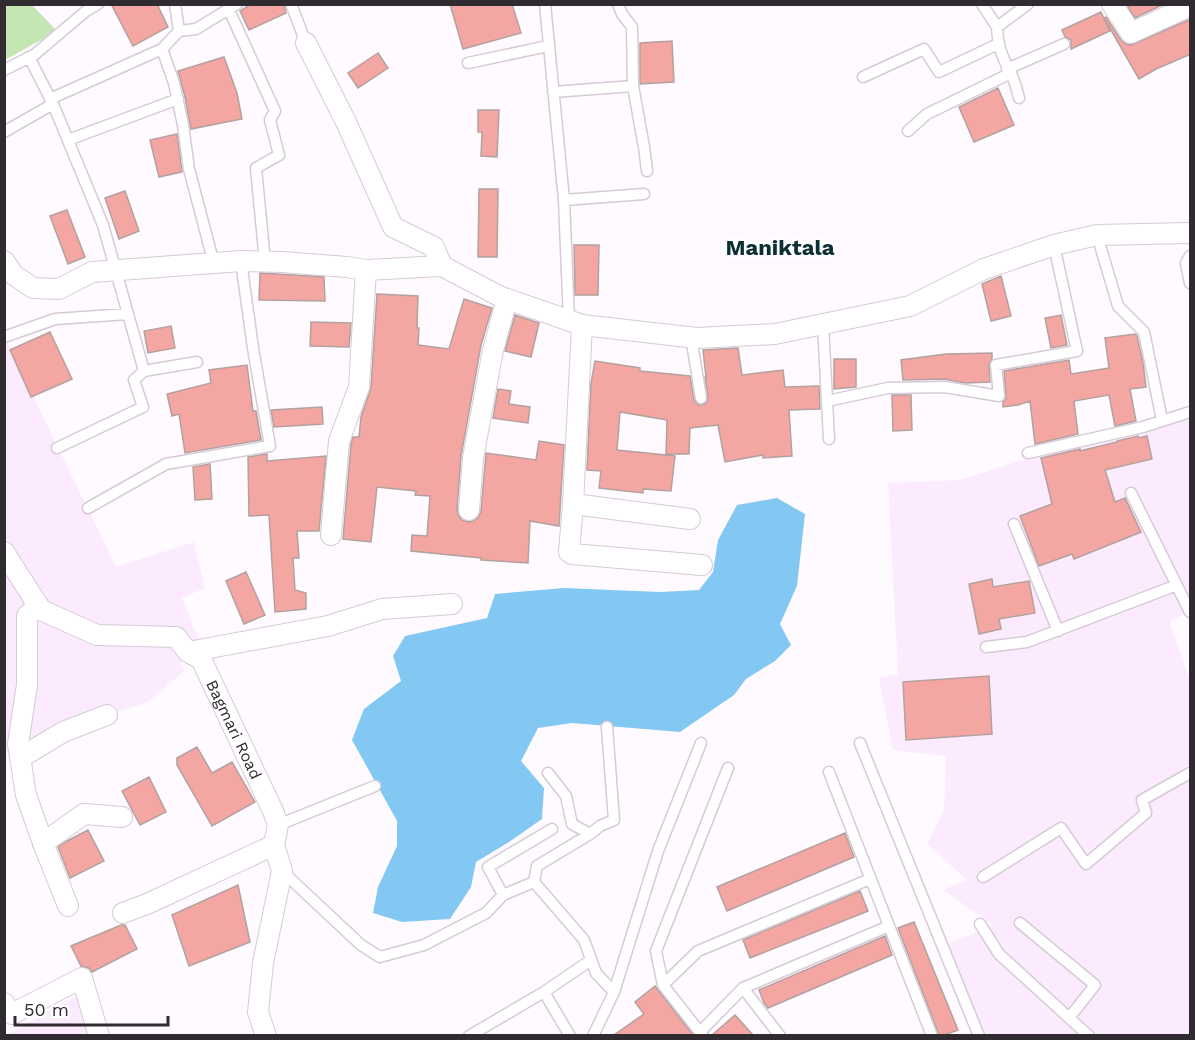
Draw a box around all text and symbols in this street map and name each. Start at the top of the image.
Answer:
district label: Maniktala [725,235,835,260]
street label: Bagmari Road [203,677,266,782]
scale bar [15,989,168,1027]
text: 50 m [24,999,69,1020]

